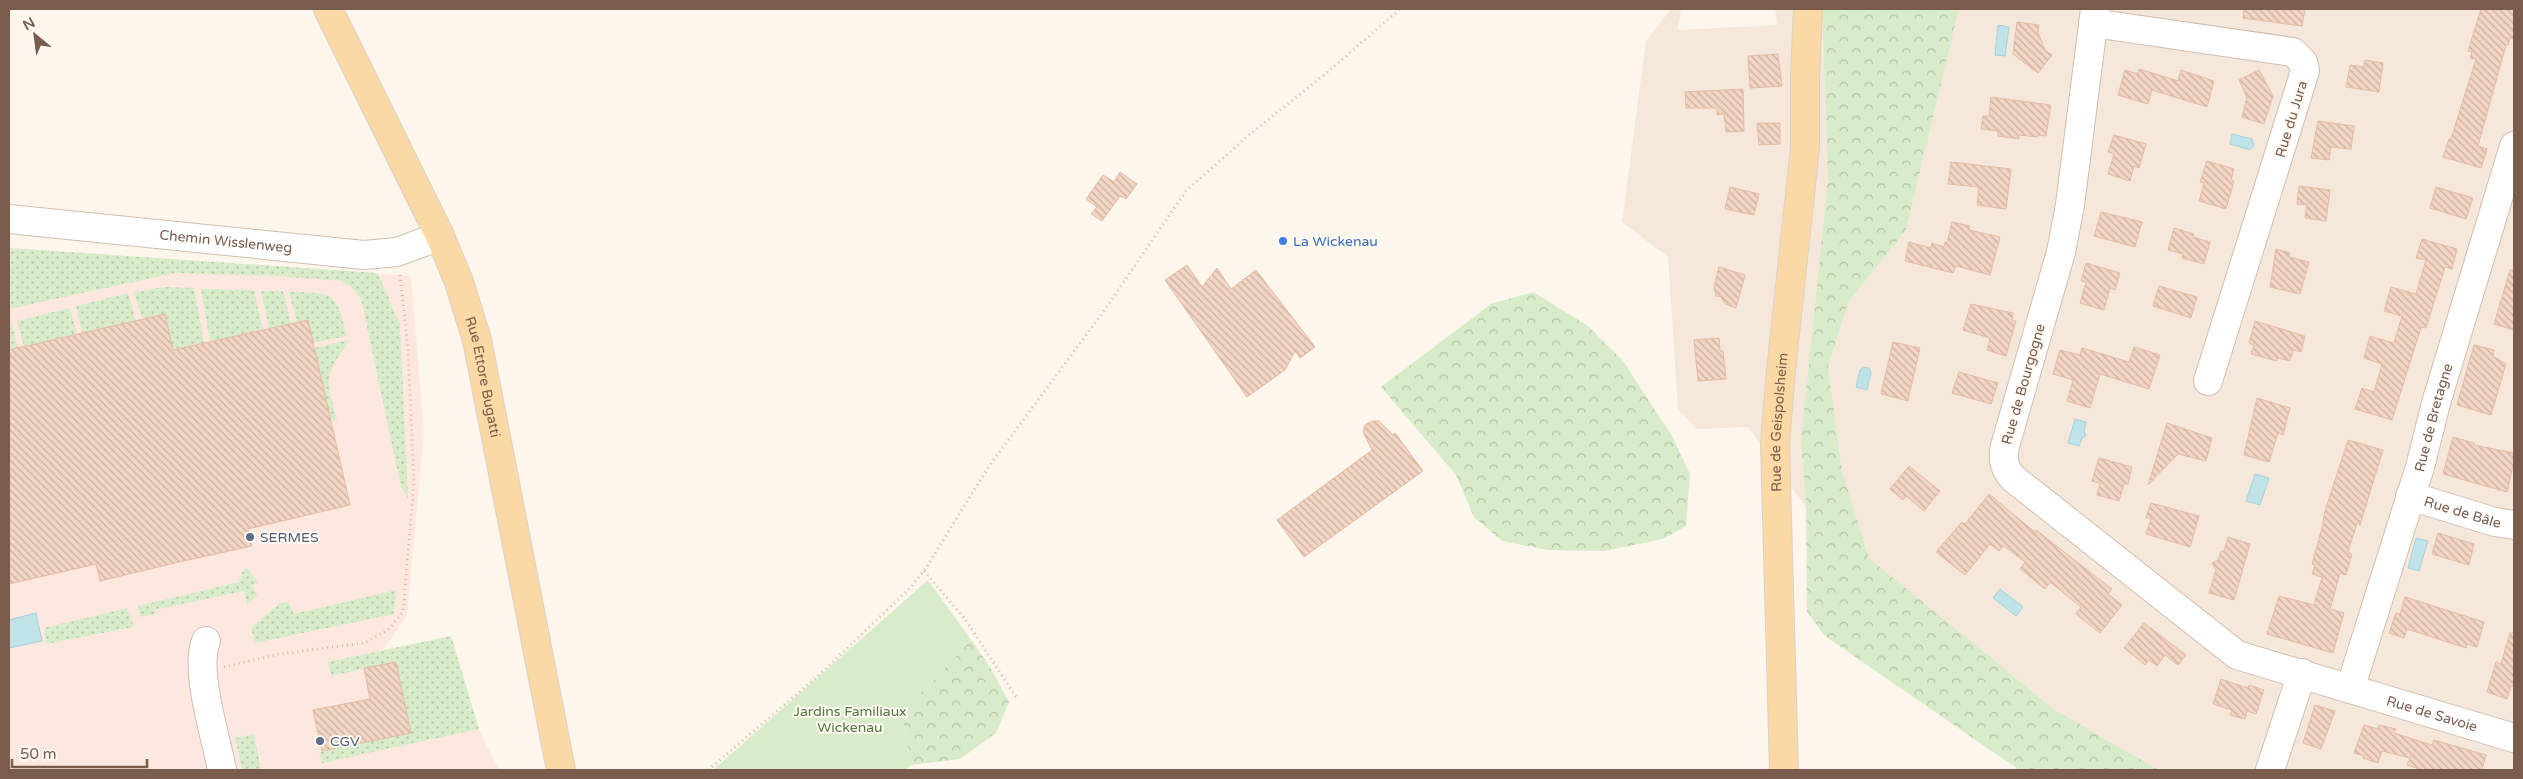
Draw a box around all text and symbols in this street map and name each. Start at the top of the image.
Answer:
north arrow [10,10,60,60]
text: N [20,14,38,34]
street label: Rue du Jura [2272,79,2311,160]
street label: Chemin Wisslenweg [159,226,293,257]
place label: La Wickenau [1293,233,1378,250]
marker: La Wickenau [1277,235,1289,247]
street label: Rue Ettore Bugatti [461,314,504,439]
street label: Rue de Bourgogne [1998,322,2049,447]
street label: Rue de Geispolsheim [1767,352,1792,492]
street label: Rue de Bretagne [2411,361,2457,474]
street label: Rue de Bâle [2422,493,2502,532]
place label: SERMES [260,529,319,546]
marker: SERMES [244,531,256,543]
street label: Rue de Savoie [2384,692,2480,736]
park label: Jardins Familiaux Wickenau [793,703,907,736]
place label: CGV [330,733,360,750]
marker: CGV [314,735,326,747]
scale bar [12,736,148,768]
text: 50 m [20,745,57,763]

